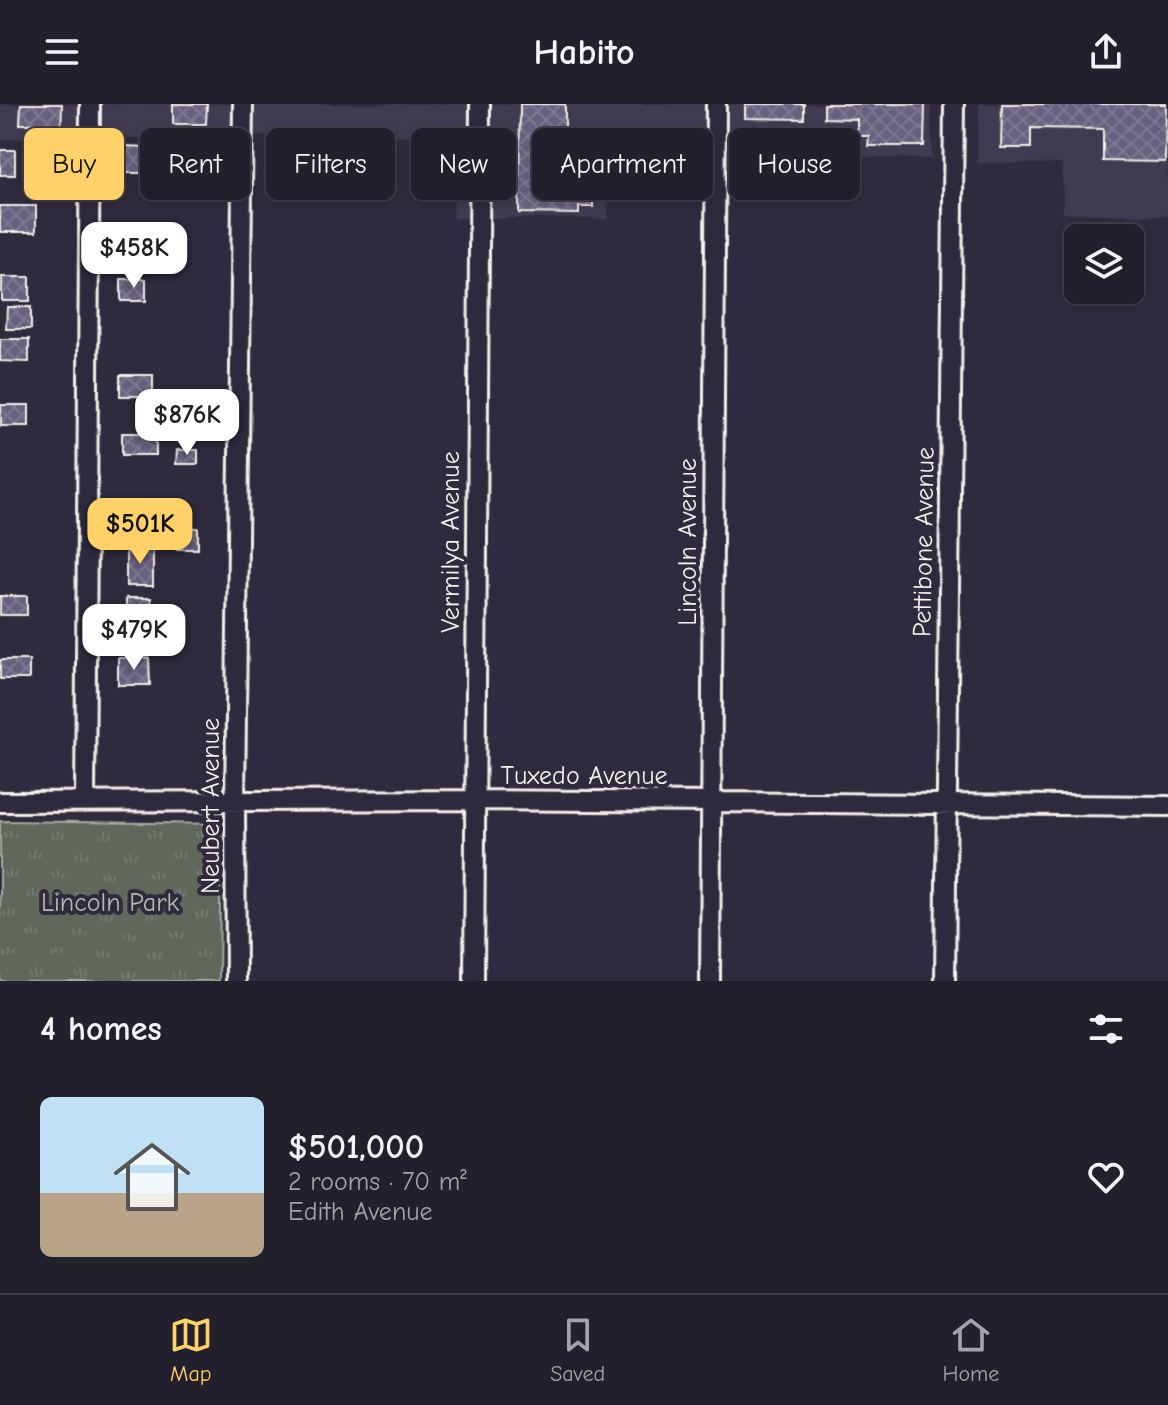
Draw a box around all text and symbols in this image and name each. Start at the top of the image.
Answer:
icon: menu [40,30,84,74]
icon: share [1084,30,1128,74]
text: Habito [533,32,635,73]
chip: Buy [24,128,124,200]
chip: Rent [140,128,250,200]
chip: Filters [266,128,395,200]
chip: New [411,128,516,200]
chip: Apartment [532,128,713,200]
chip: House [729,128,860,200]
pin: $458K [78,222,190,290]
map controls [1064,224,1144,304]
button: layers [1064,224,1144,304]
text: $458K [99,233,169,263]
pin: $876K [131,389,243,457]
text: $876K [153,400,221,430]
street label: Pettibone Avenue [907,447,941,637]
street label: Vermilya Avenue [436,451,466,633]
street label: Lincoln Avenue [673,458,703,626]
pin: $501K [84,498,196,566]
text: $501K [105,509,175,539]
pin: $479K [78,604,190,672]
text: $479K [100,615,168,645]
street label: Neubert Avenue [196,718,226,894]
street label: Tuxedo Avenue [500,761,668,791]
park label: Lincoln Park [41,888,179,918]
icon: filters [1084,1007,1128,1051]
text: 4 homes [40,1009,162,1049]
text: $501,000 [288,1127,424,1167]
icon: home [104,1129,200,1225]
icon: heart [1084,1155,1128,1199]
text: 2 rooms · 70 m² [288,1167,467,1197]
text: Edith Avenue [288,1197,433,1227]
tab: Map [169,1313,213,1387]
tab: Saved [550,1313,605,1387]
tab: Home [942,1313,999,1387]

